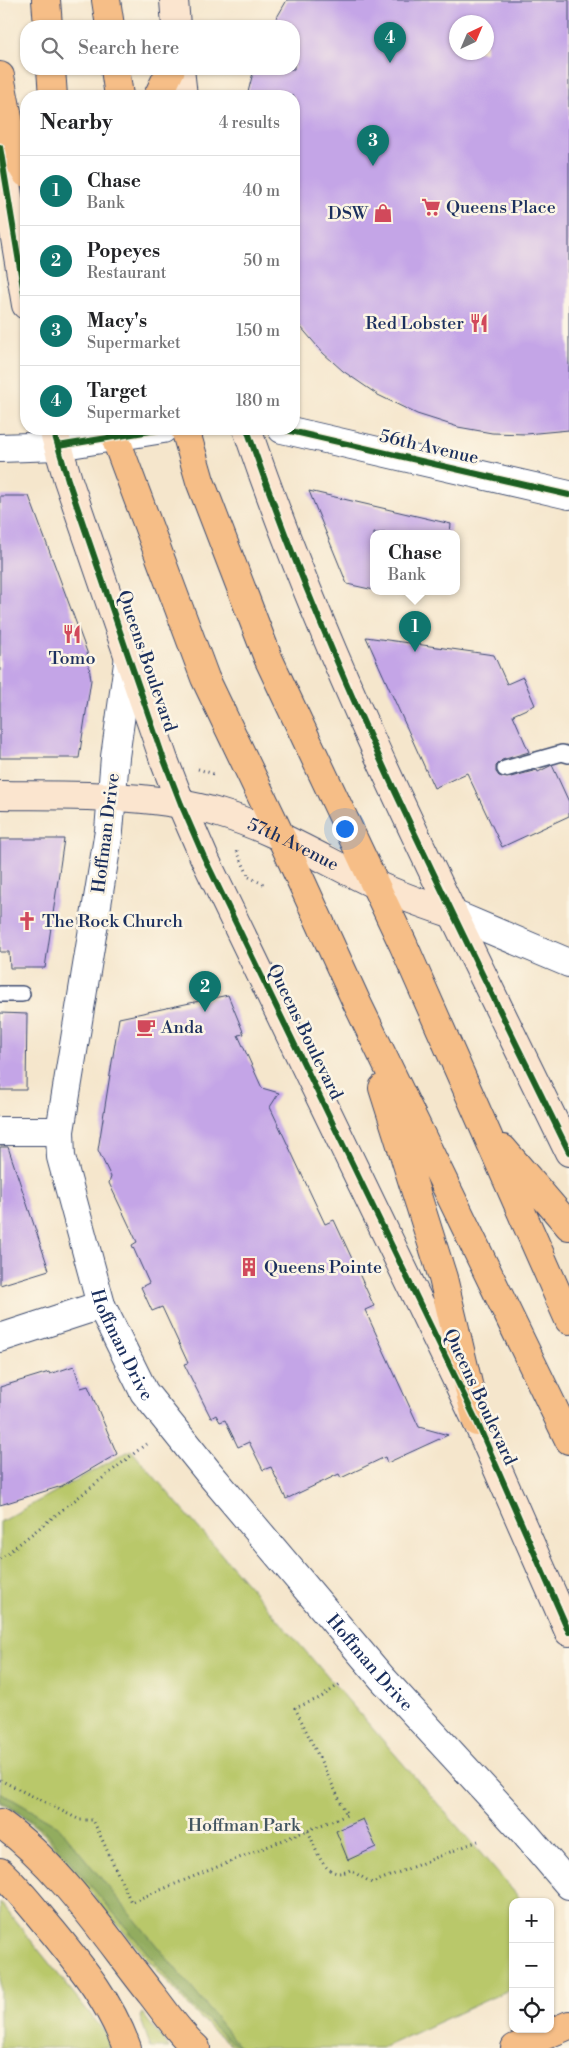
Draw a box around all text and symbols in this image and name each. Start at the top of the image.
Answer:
north arrow [449,15,494,60]
search box [20,20,300,75]
pin: 4 [374,22,406,63]
icon: search [38,34,66,62]
text: Search here [78,36,179,60]
text: Nearby [40,110,113,136]
text: 4 results [219,113,280,133]
pin: 3 [357,125,389,166]
text: Chase [87,169,141,193]
text: 1 [52,181,60,201]
text: 40 m [243,181,280,201]
text: Bank [87,193,124,213]
supermarket icon: Queens Place [420,196,442,218]
place label: Queens Place [446,196,556,219]
place label: DSW [328,202,369,225]
shop icon: DSW [372,202,394,224]
text: Popeyes [87,239,160,263]
text: 2 [51,251,61,271]
text: 50 m [243,251,280,271]
text: Restaurant [87,263,166,283]
text: Macy's [87,309,147,333]
place label: Red Lobster [365,312,464,335]
restaurant icon: Red Lobster [468,312,490,334]
text: 3 [51,321,61,341]
text: 150 m [236,321,280,341]
text: Supermarket [87,333,181,353]
text: Target [87,379,147,403]
text: 4 [51,391,61,411]
text: 180 m [236,391,280,411]
text: Supermarket [87,403,181,423]
street label: 56th Avenue [377,424,481,470]
popup [370,530,460,595]
text: Chase [388,541,442,565]
text: Bank [388,565,425,585]
street label: Queens Boulevard [112,587,182,735]
pin: 1 [399,611,431,652]
restaurant icon: Tomo [61,623,83,645]
place label: Tomo [48,647,96,670]
street label: Hoffman Drive [87,772,125,894]
street label: 57th Avenue [244,812,343,876]
your location [332,816,358,842]
church icon: The Rock Church [16,910,38,932]
place label: The Rock Church [42,910,183,933]
street label: Queens Boulevard [262,960,348,1104]
pin: 2 [189,971,221,1012]
cafe icon: Anda [135,1016,157,1038]
place label: Anda [160,1016,204,1039]
building icon: Queens Pointe [238,1256,260,1278]
place label: Queens Pointe [264,1256,382,1279]
street label: Hoffman Drive [86,1286,158,1405]
street label: Queens Boulevard [438,1325,522,1470]
street label: Hoffman Drive [321,1609,418,1716]
park label: Hoffman Park [188,1814,302,1837]
map controls [509,1898,554,2033]
button: + [509,1898,554,1943]
button: − [509,1943,554,1988]
button: locate [509,1988,554,2033]

